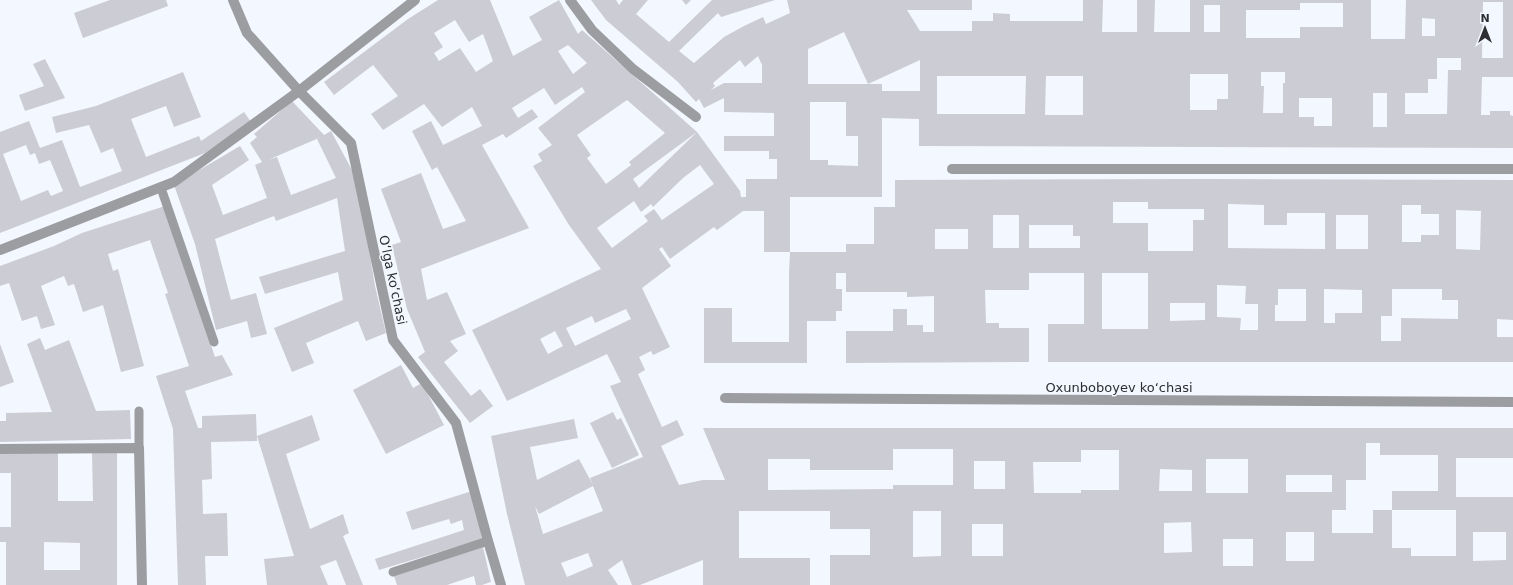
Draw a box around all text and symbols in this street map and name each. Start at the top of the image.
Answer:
north arrow [1465,8,1505,48]
text: N [1480,12,1490,25]
street label: Oʻlga koʻchasi [376,234,410,326]
street label: Oxunboboyev koʻchasi [1045,380,1193,395]

